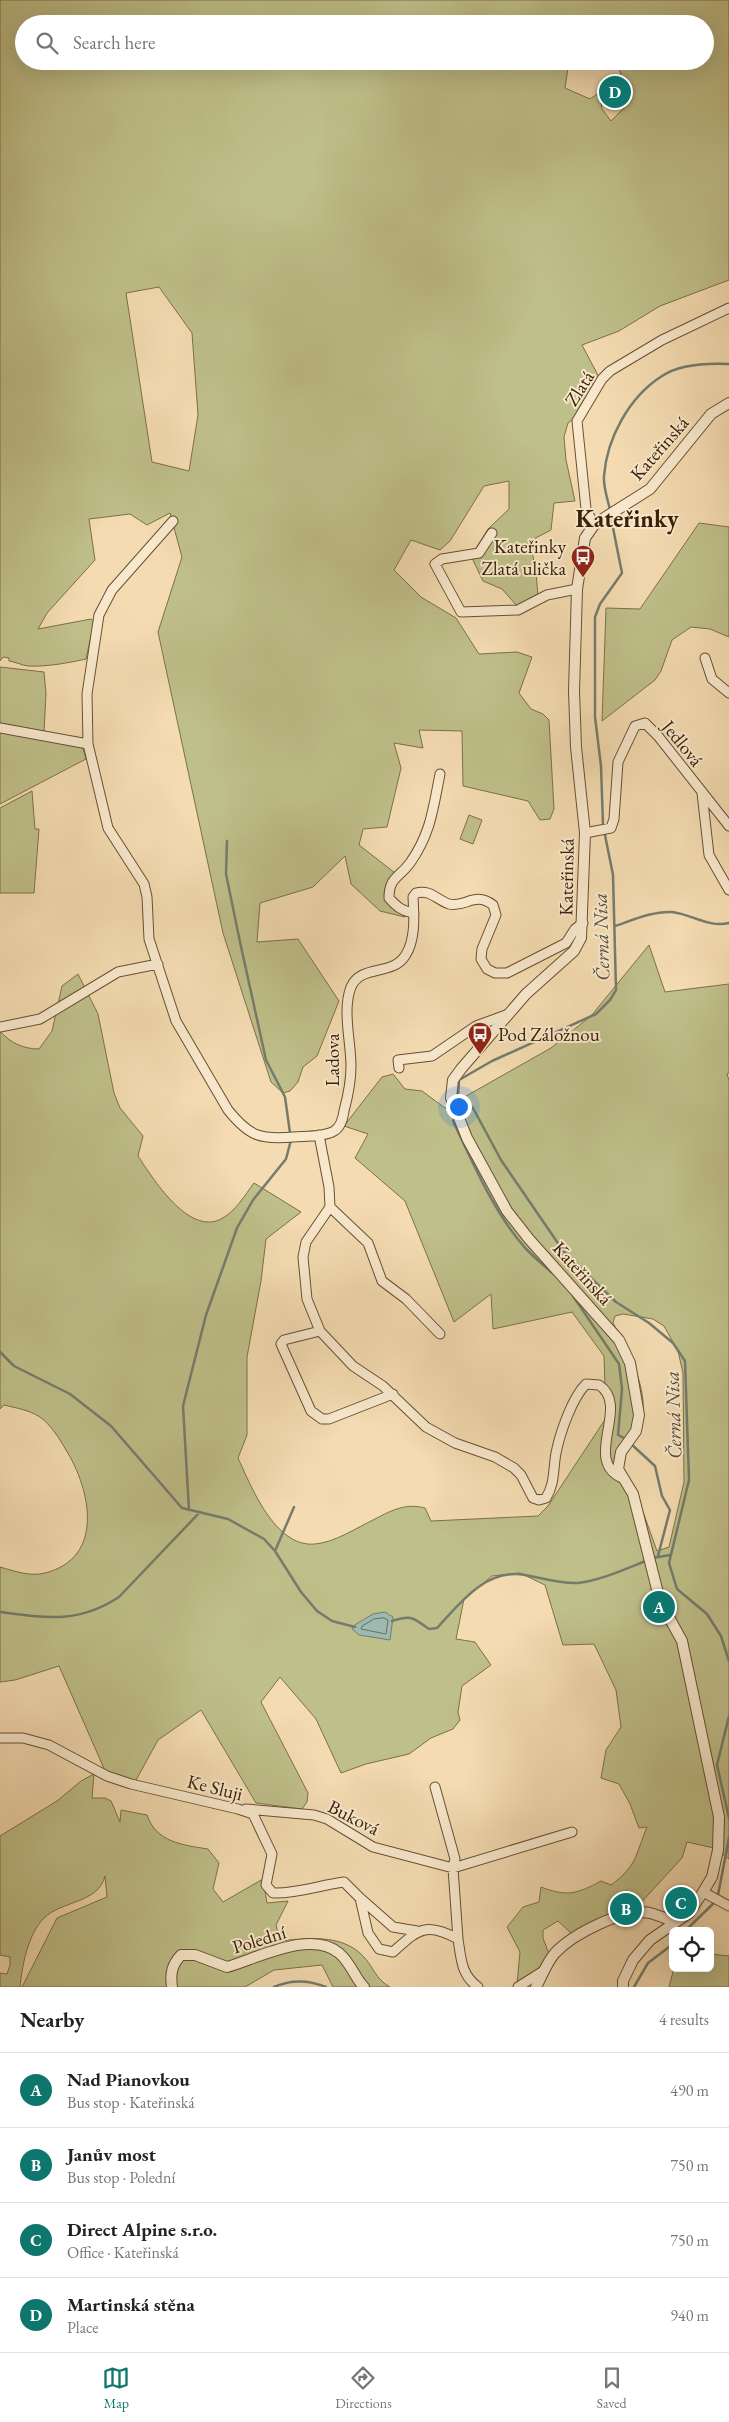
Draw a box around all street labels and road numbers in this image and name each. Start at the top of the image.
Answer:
street label: Zlatá [559,366,600,411]
street label: Kateřinská [625,411,695,486]
street label: Jedlová [655,713,709,772]
street label: Kateřinská [553,838,580,916]
street label: Ladova [320,1033,345,1087]
street label: Kateřinská [547,1236,618,1311]
street label: Ke Sluji [184,1769,246,1807]
street label: Buková [324,1794,384,1841]
street label: Polední [229,1919,289,1959]

